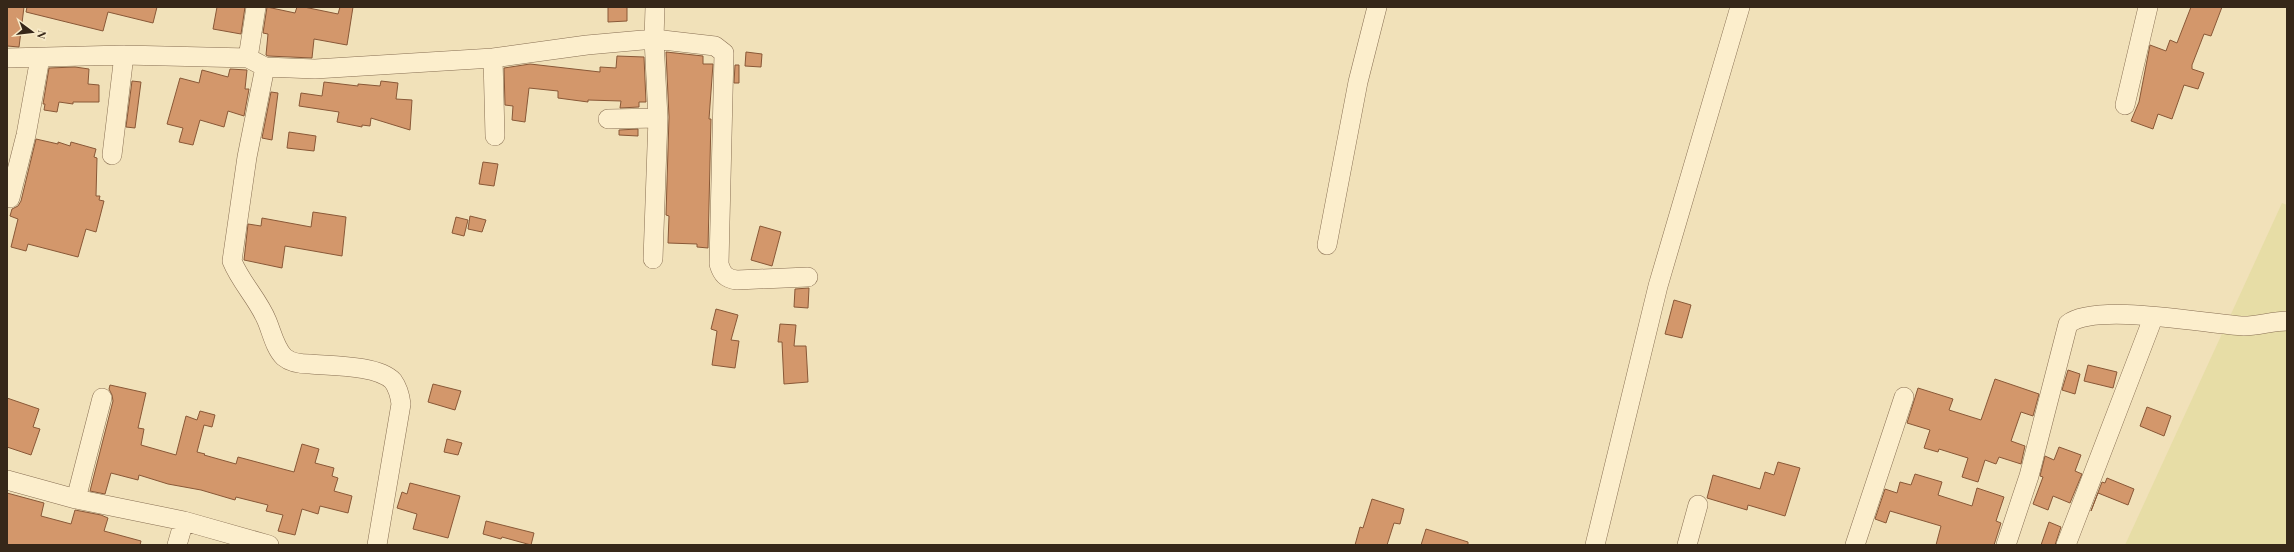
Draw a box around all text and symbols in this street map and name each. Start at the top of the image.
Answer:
north arrow [12,12,52,52]
text: N [34,29,50,41]

